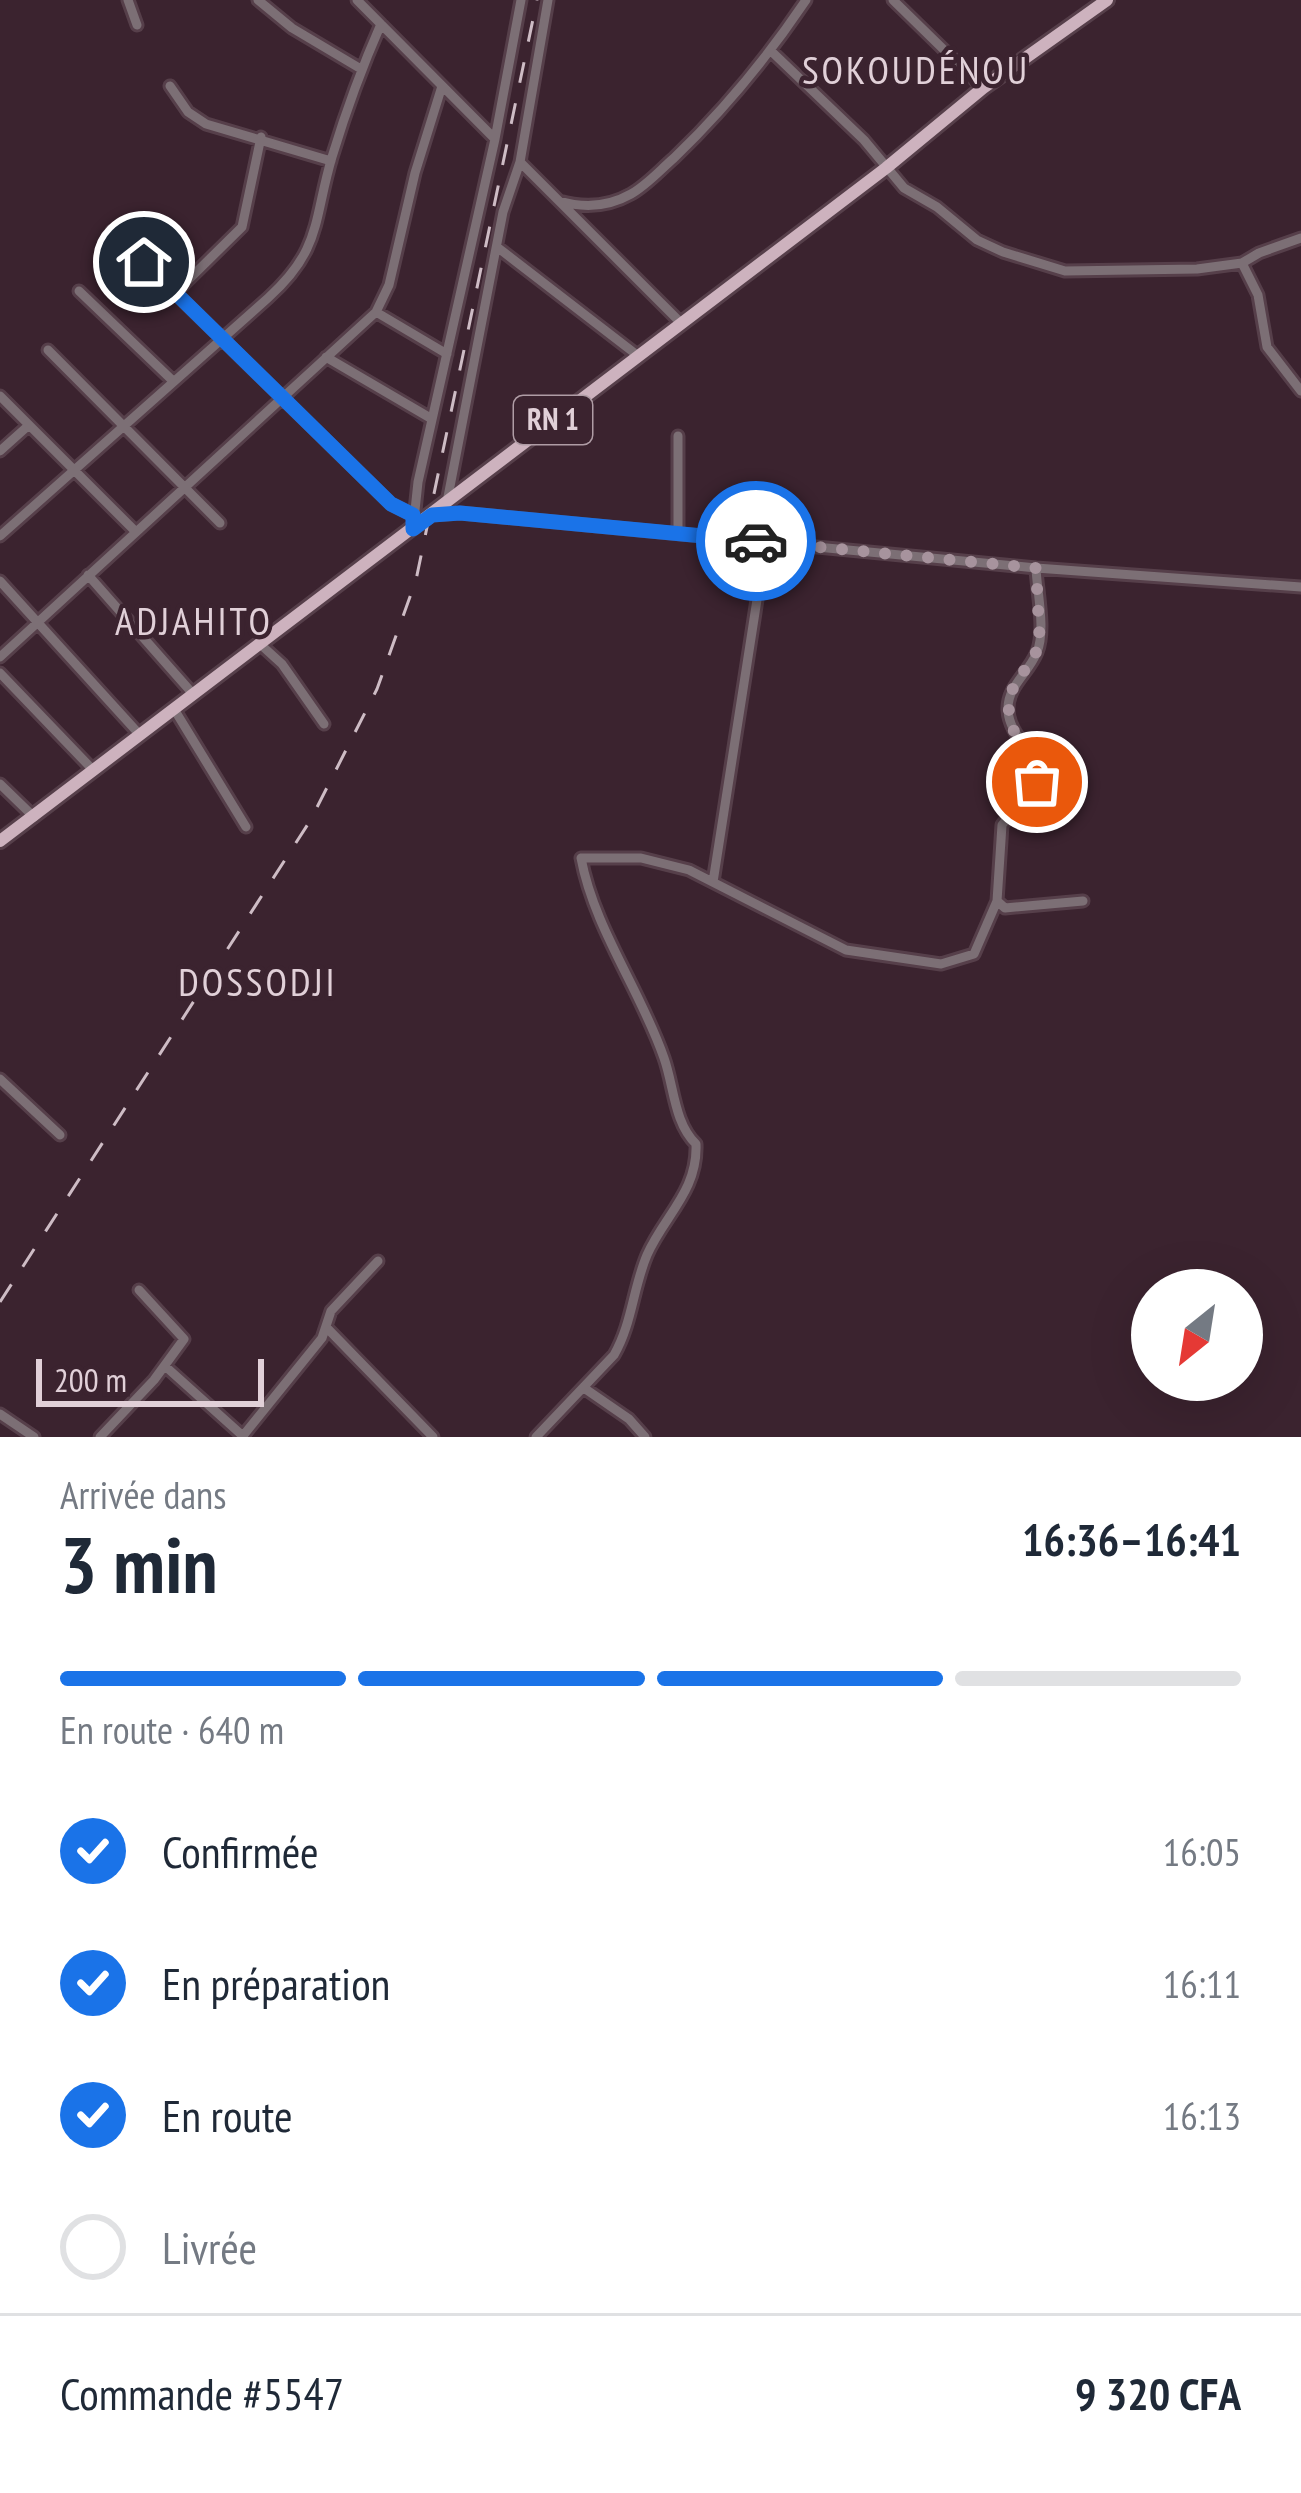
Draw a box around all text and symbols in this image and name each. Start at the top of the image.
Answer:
district label: SOKOUDÉNOU [802,44,1030,95]
pin [93,211,195,313]
icon: home [111,229,177,295]
road number: RN 1 [514,396,592,444]
courier [696,481,816,601]
icon: car [723,508,789,574]
district label: ADJAHITO [115,595,273,646]
pin [986,731,1088,833]
icon: bag [1004,749,1070,815]
district label: DOSSODJI [178,956,338,1007]
north arrow [1131,1269,1263,1401]
map controls [1131,1269,1263,1401]
scale bar [36,1353,264,1406]
text: 200 m [54,1358,127,1401]
text: Arrivée dans [60,1469,226,1520]
text: 16:36–16:41 [1022,1510,1241,1568]
text: 3 min [60,1514,218,1615]
text: En route · 640 m [60,1704,284,1755]
icon: check [60,1818,126,1884]
text: Confirmée [162,1822,319,1880]
text: 16:05 [1163,1826,1241,1877]
icon: check [60,1950,126,2016]
text: En préparation [162,1954,390,2012]
text: 16:11 [1163,1958,1241,2009]
icon: check [60,2082,126,2148]
text: En route [162,2086,293,2144]
text: 16:13 [1163,2090,1241,2141]
text: Livrée [162,2218,257,2276]
text: Commande #5547 [60,2364,344,2422]
text: 9 320 CFA [1075,2364,1241,2422]

